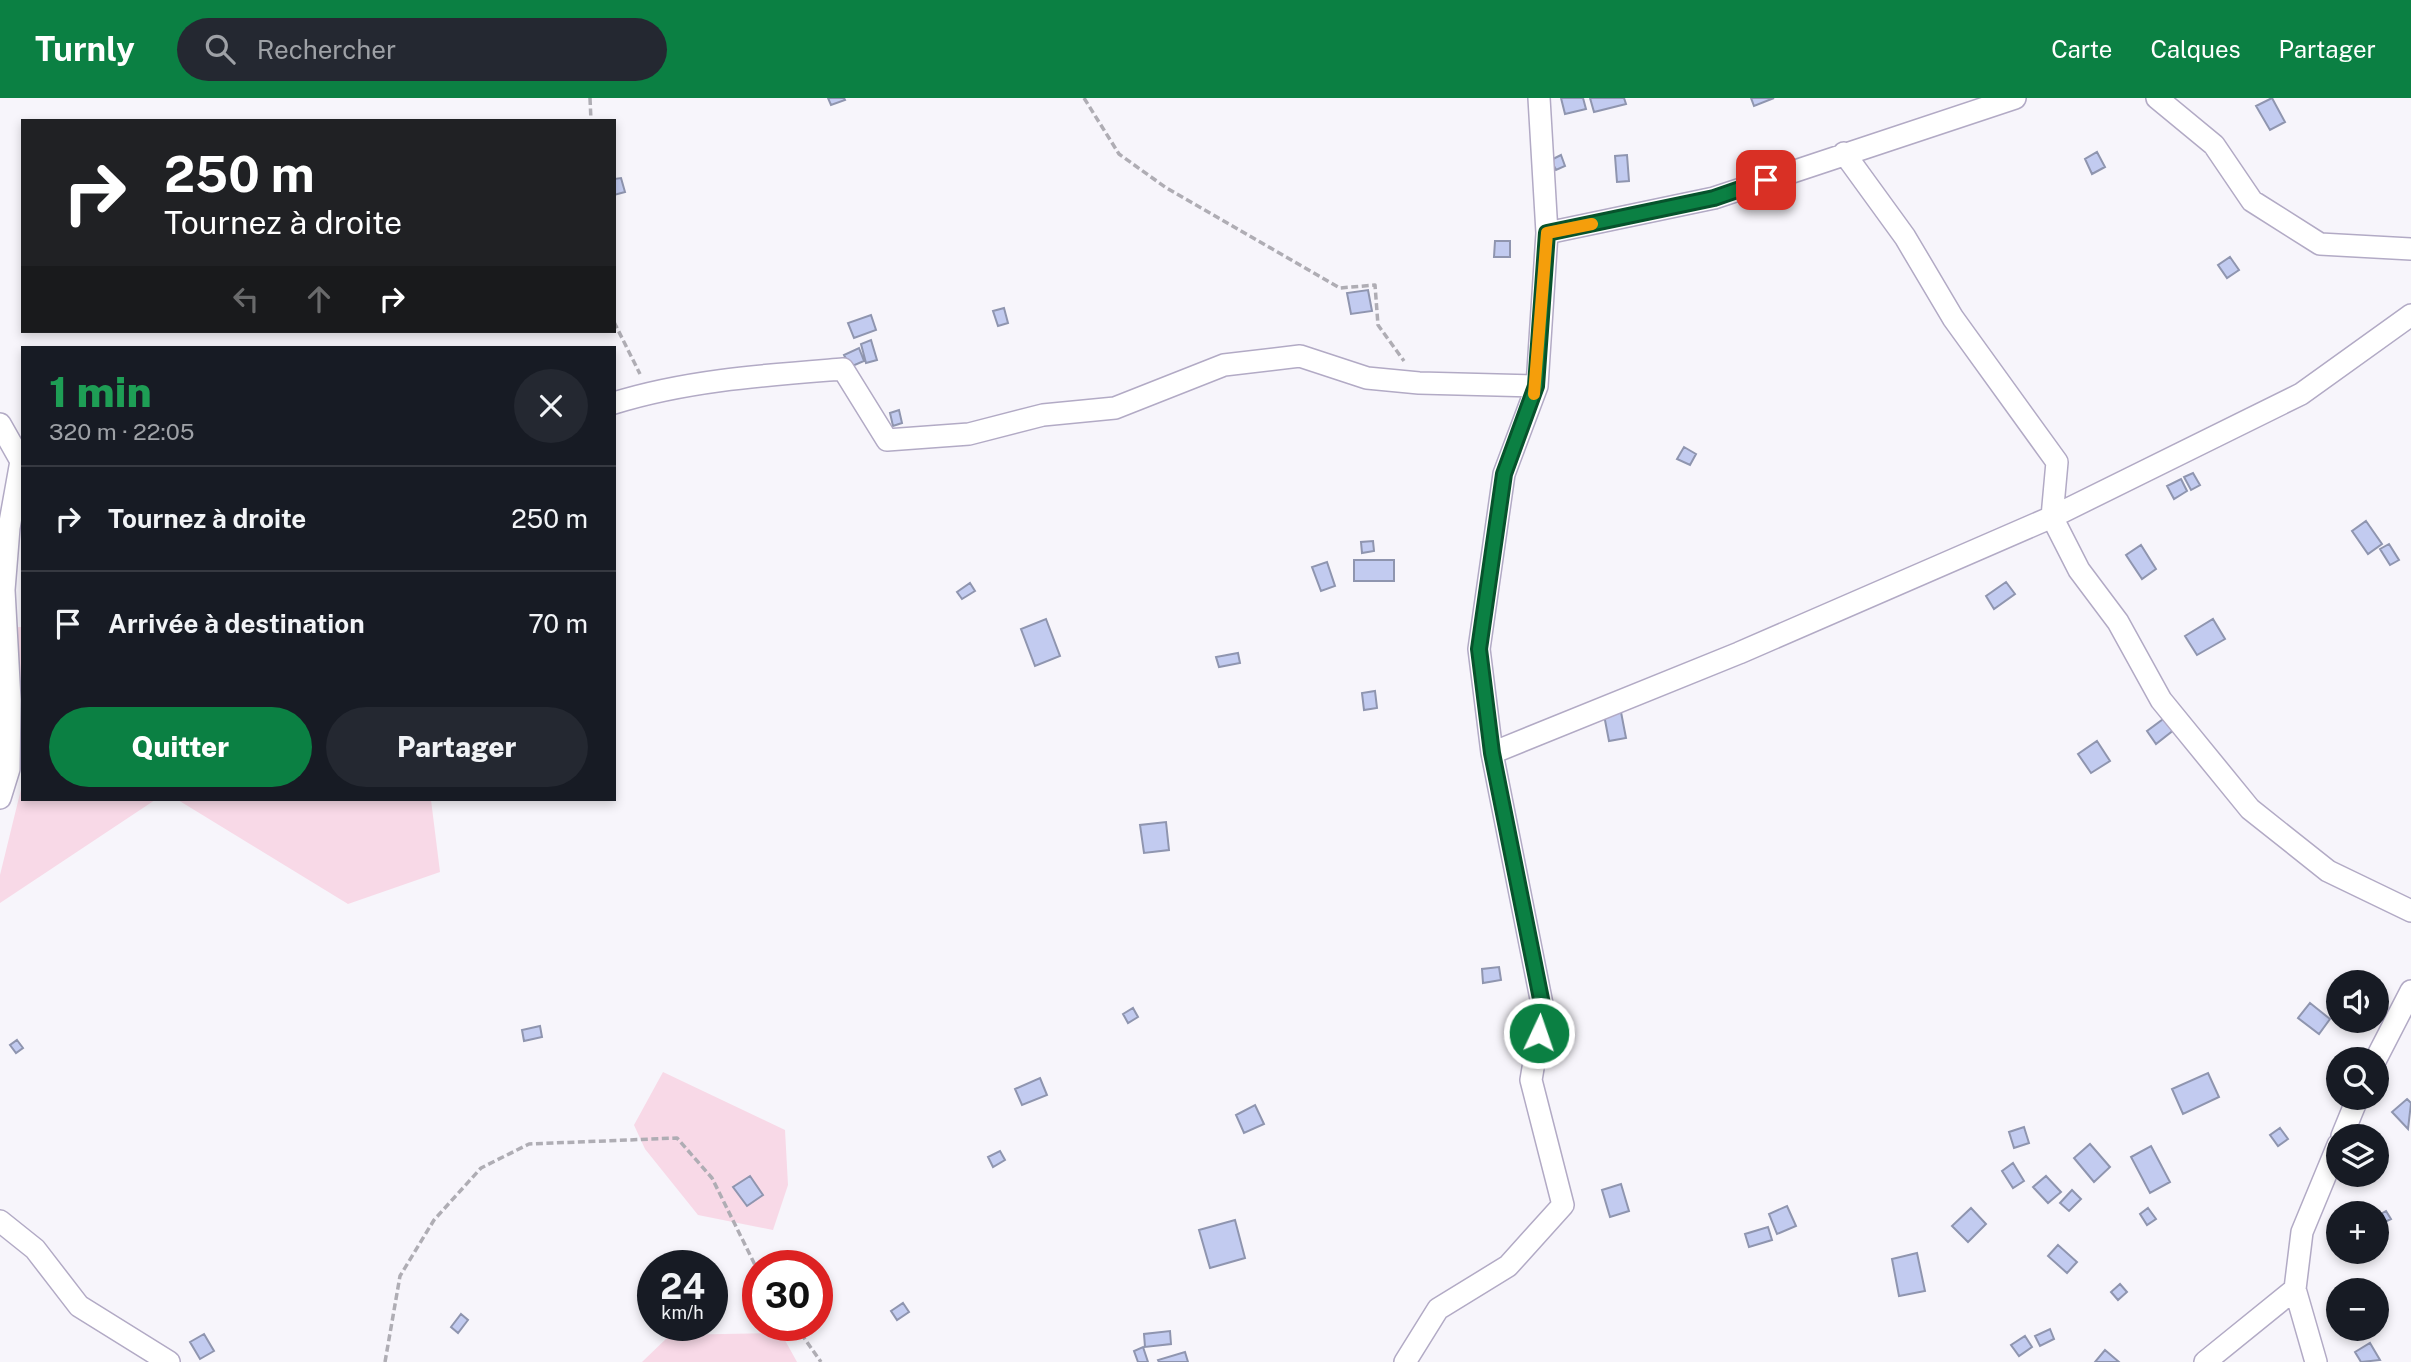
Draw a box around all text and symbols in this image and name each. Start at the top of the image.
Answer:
search box [177,18,667,81]
text: Turnly [35,30,135,68]
icon: search [201,30,239,68]
text: Rechercher [257,34,396,65]
text: Carte [2051,35,2112,63]
text: Calques [2150,35,2241,63]
text: Partager [2279,35,2376,63]
text: 250 m [164,145,315,203]
icon: right [49,147,140,238]
pin [1736,150,1796,210]
icon: arrive [1747,161,1785,199]
text: Tournez à droite [164,204,402,241]
icon: left [227,280,265,318]
icon: ahead [300,280,338,318]
icon: right [373,280,411,318]
text: 1 min [49,367,152,416]
button: close [514,369,588,443]
text: 320 m · 22:05 [49,418,194,445]
icon: right [49,500,87,538]
text: Tournez à droite [108,503,306,534]
text: 250 m [511,503,588,534]
icon: arrive [49,605,87,643]
text: Arrivée à destination [108,608,365,639]
text: 70 m [528,608,588,639]
button: Quitter [49,707,312,787]
button: Partager [326,707,588,787]
map controls [2326,970,2389,1341]
button: sound [2326,970,2389,1033]
position arrow [1502,996,1576,1070]
button: search [2326,1047,2389,1110]
button: layers [2326,1124,2389,1187]
button: + [2326,1201,2389,1264]
speed limit sign: 30 [742,1250,833,1341]
text: 24 [660,1266,705,1307]
button: − [2326,1278,2389,1341]
text: km/h [661,1302,704,1323]

